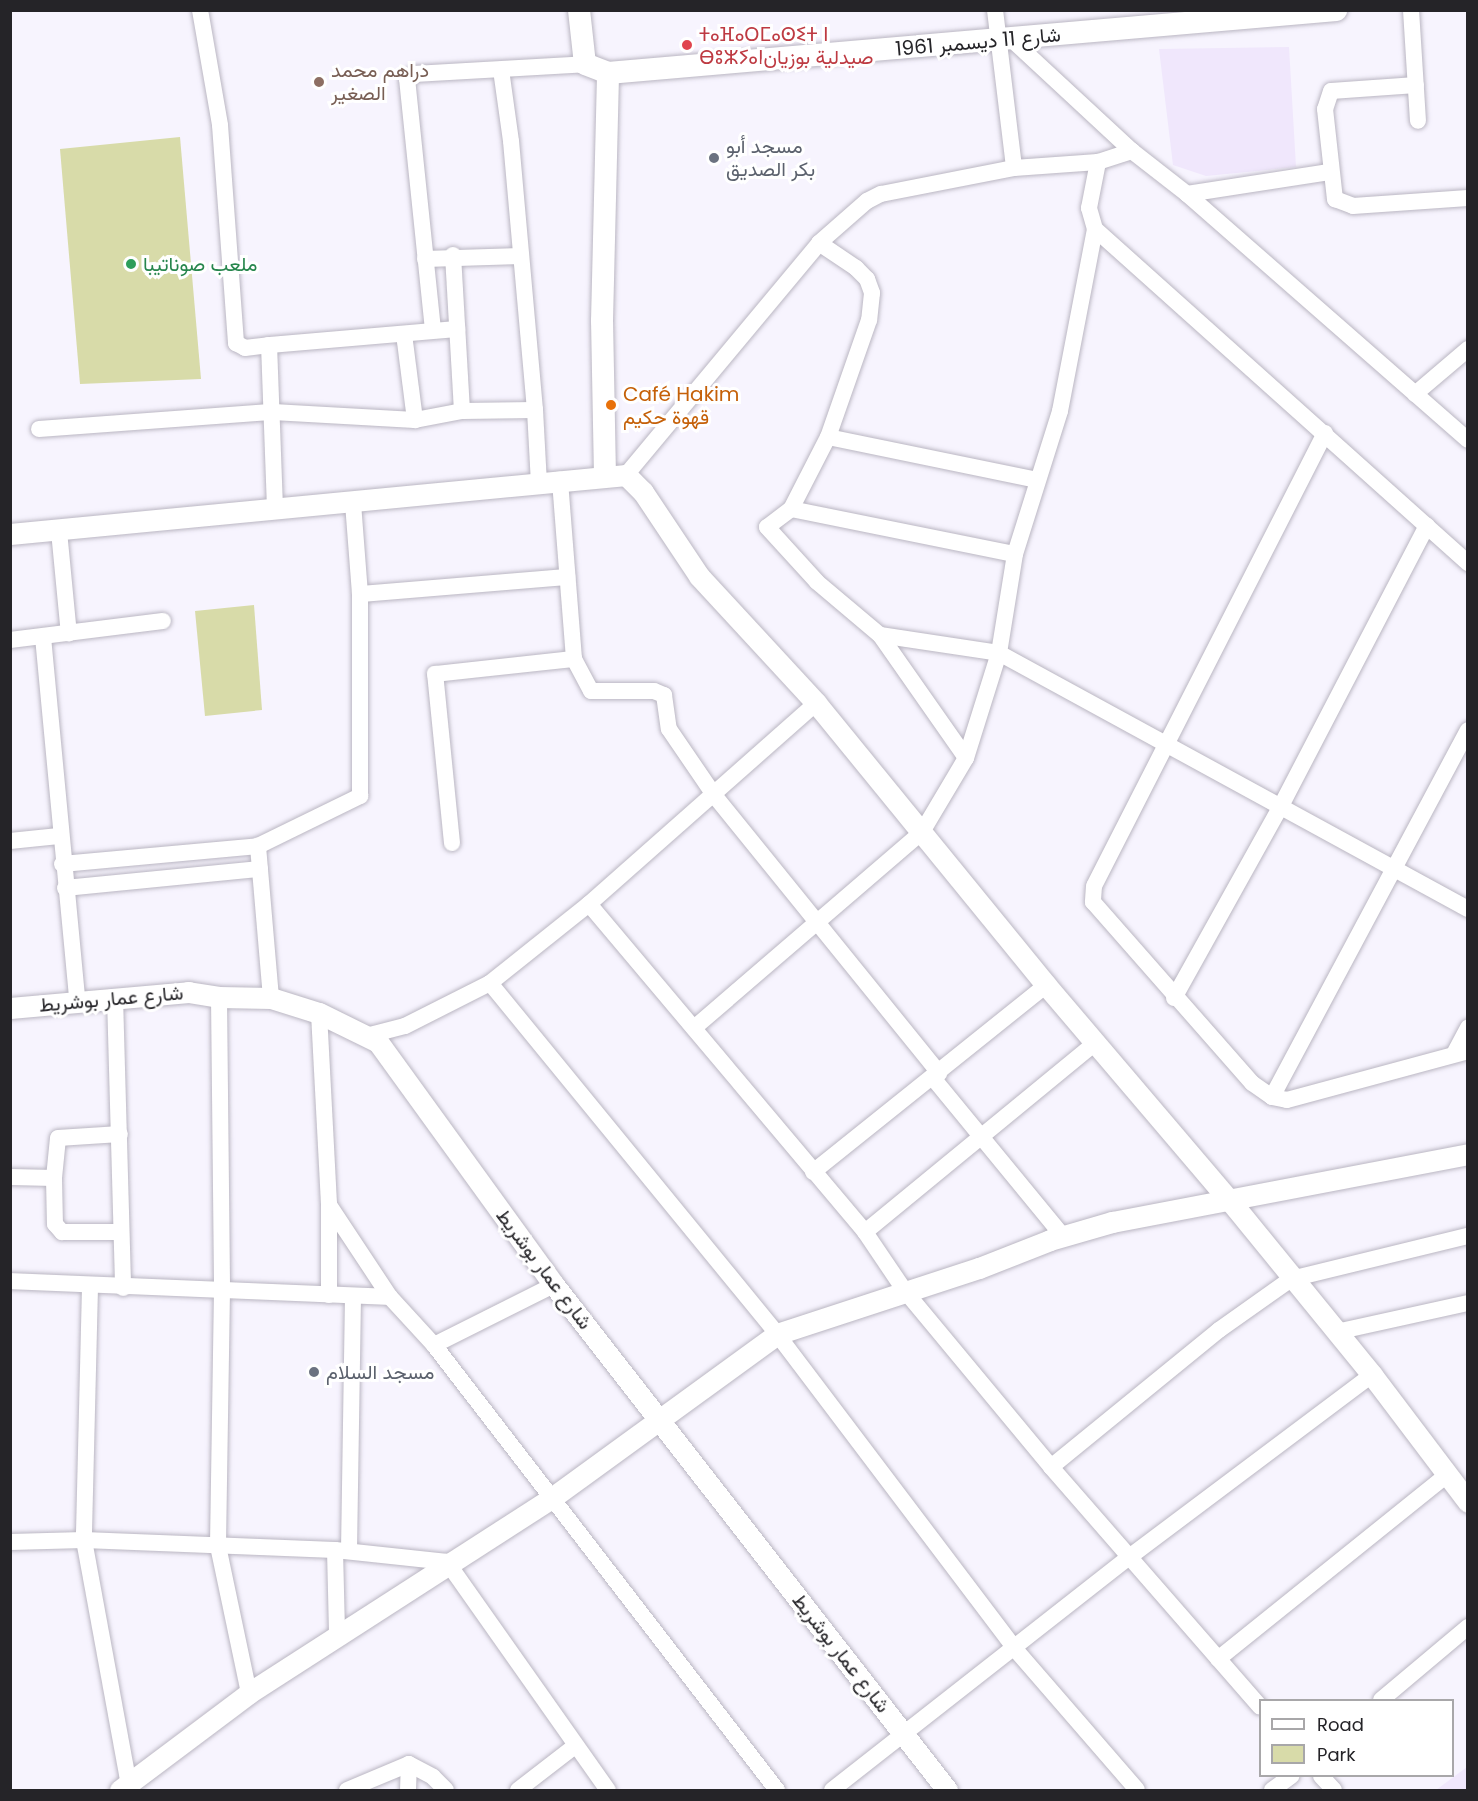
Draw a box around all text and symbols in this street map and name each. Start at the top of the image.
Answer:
place label: ⵜⴰⴼⴰⵔⵎⴰⵙⵉⵜ ⵏ ⴱⵓⵣⵢⴰⵏصيدلية بوزيان [699,22,874,69]
street label: شارع 11 ديسمبر 1961 [894,23,1062,61]
marker: ⵜⴰⴼⴰⵔⵎⴰⵙⵉⵜ ⵏ ⴱⵓⵣⵢⴰⵏصيدلية بوزيان [680,38,694,52]
place label: دراهم محمد الصغير [331,58,429,105]
marker: دراهم محمد الصغير [312,75,326,89]
place label: مسجد أبو بكر الصديق [726,134,815,181]
marker: مسجد أبو بكر الصديق [707,151,721,165]
place label: ملعب صوناتيبا [143,252,258,276]
marker: ملعب صوناتيبا [124,257,138,271]
place label: Café Hakim قهوة حكيم [623,382,739,429]
marker: Café Hakim قهوة حكيم [604,398,618,412]
street label: شارع عمار بوشريط [38,981,184,1017]
street label: شارع عمار بوشريط [491,1204,597,1334]
place label: مسجد السلام [326,1360,434,1384]
marker: مسجد السلام [307,1365,321,1379]
street label: شارع عمار بوشريط [787,1589,895,1717]
legend [1259,1699,1454,1777]
text: Road [1317,1712,1364,1737]
text: Park [1317,1742,1356,1767]

